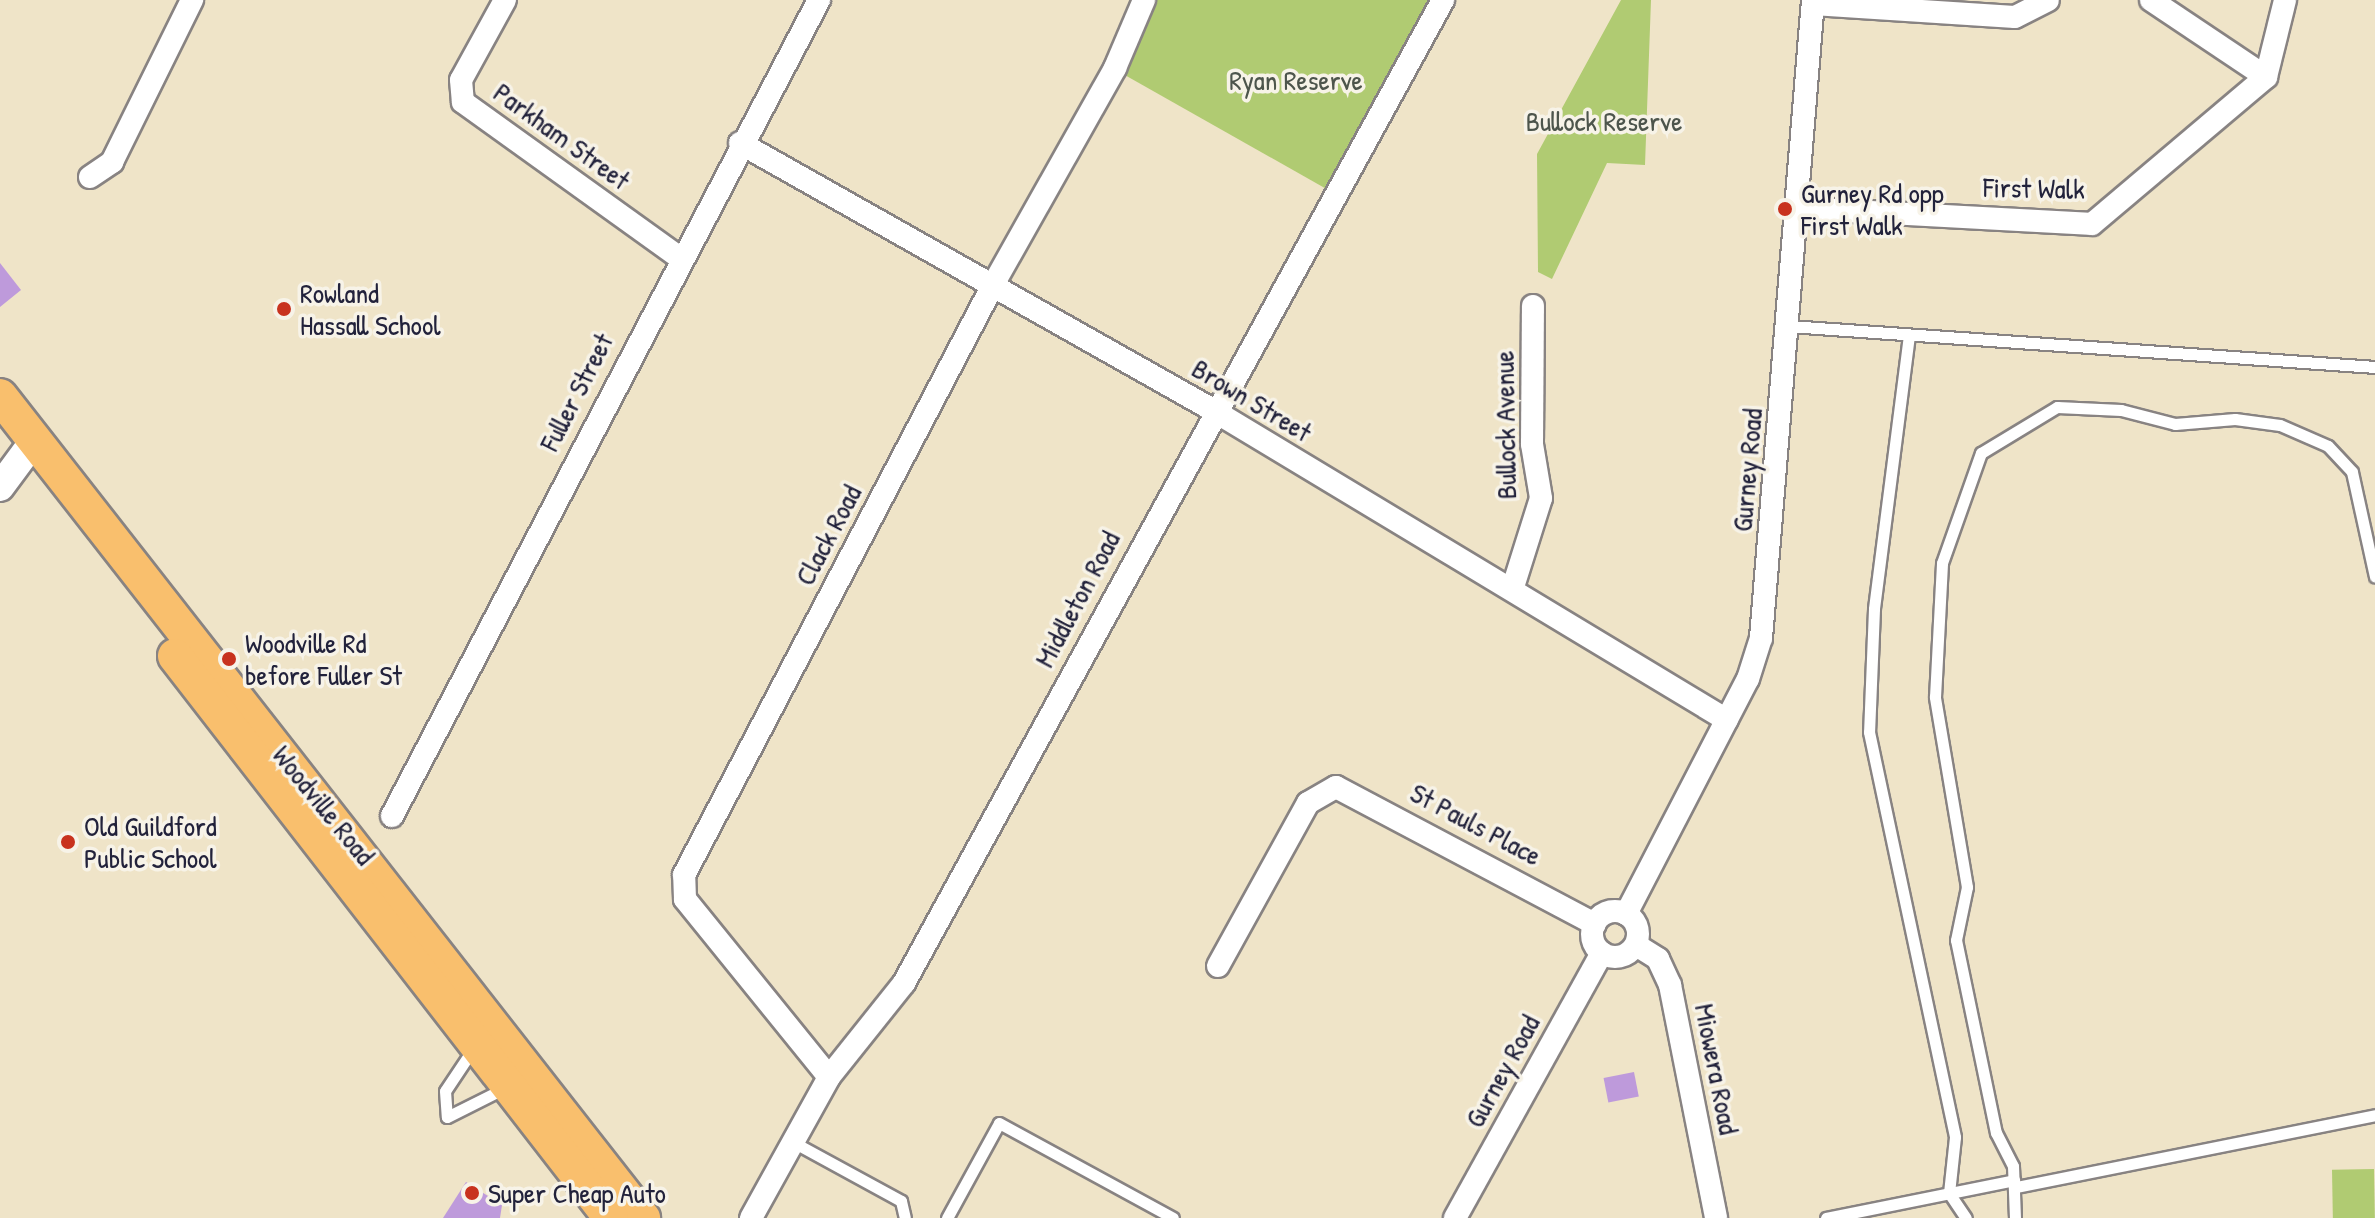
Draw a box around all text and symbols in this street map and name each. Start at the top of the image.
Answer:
park label: Ryan Reserve [1229,63,1363,97]
street label: Parkham Street [487,75,637,197]
park label: Bullock Reserve [1526,104,1682,138]
street label: First Walk [1983,170,2085,206]
place label: Gurney Rd opp First Walk [1801,176,1944,242]
marker: Gurney Rd opp First Walk [1776,200,1794,218]
place label: Rowland Hassall School [300,276,441,342]
marker: Rowland Hassall School [275,300,293,318]
street label: Fuller Street [532,328,620,456]
street label: Bullock Avenue [1487,350,1523,500]
street label: Brown Street [1186,351,1318,449]
street label: Gurney Road [1725,407,1769,533]
street label: Clack Road [788,479,868,591]
street label: Middleton Road [1027,525,1127,673]
place label: Woodville Rd before Fuller St [245,626,402,692]
marker: Woodville Rd before Fuller St [220,650,238,668]
street label: Woodville Road [266,739,382,871]
street label: St Pauls Place [1405,776,1547,872]
place label: Old Guildford Public School [84,809,217,875]
marker: Old Guildford Public School [59,833,77,851]
street label: Miowera Road [1688,1001,1746,1137]
street label: Gurney Road [1457,1009,1547,1133]
place label: Super Cheap Auto [488,1176,666,1210]
marker: Super Cheap Auto [463,1184,481,1202]

